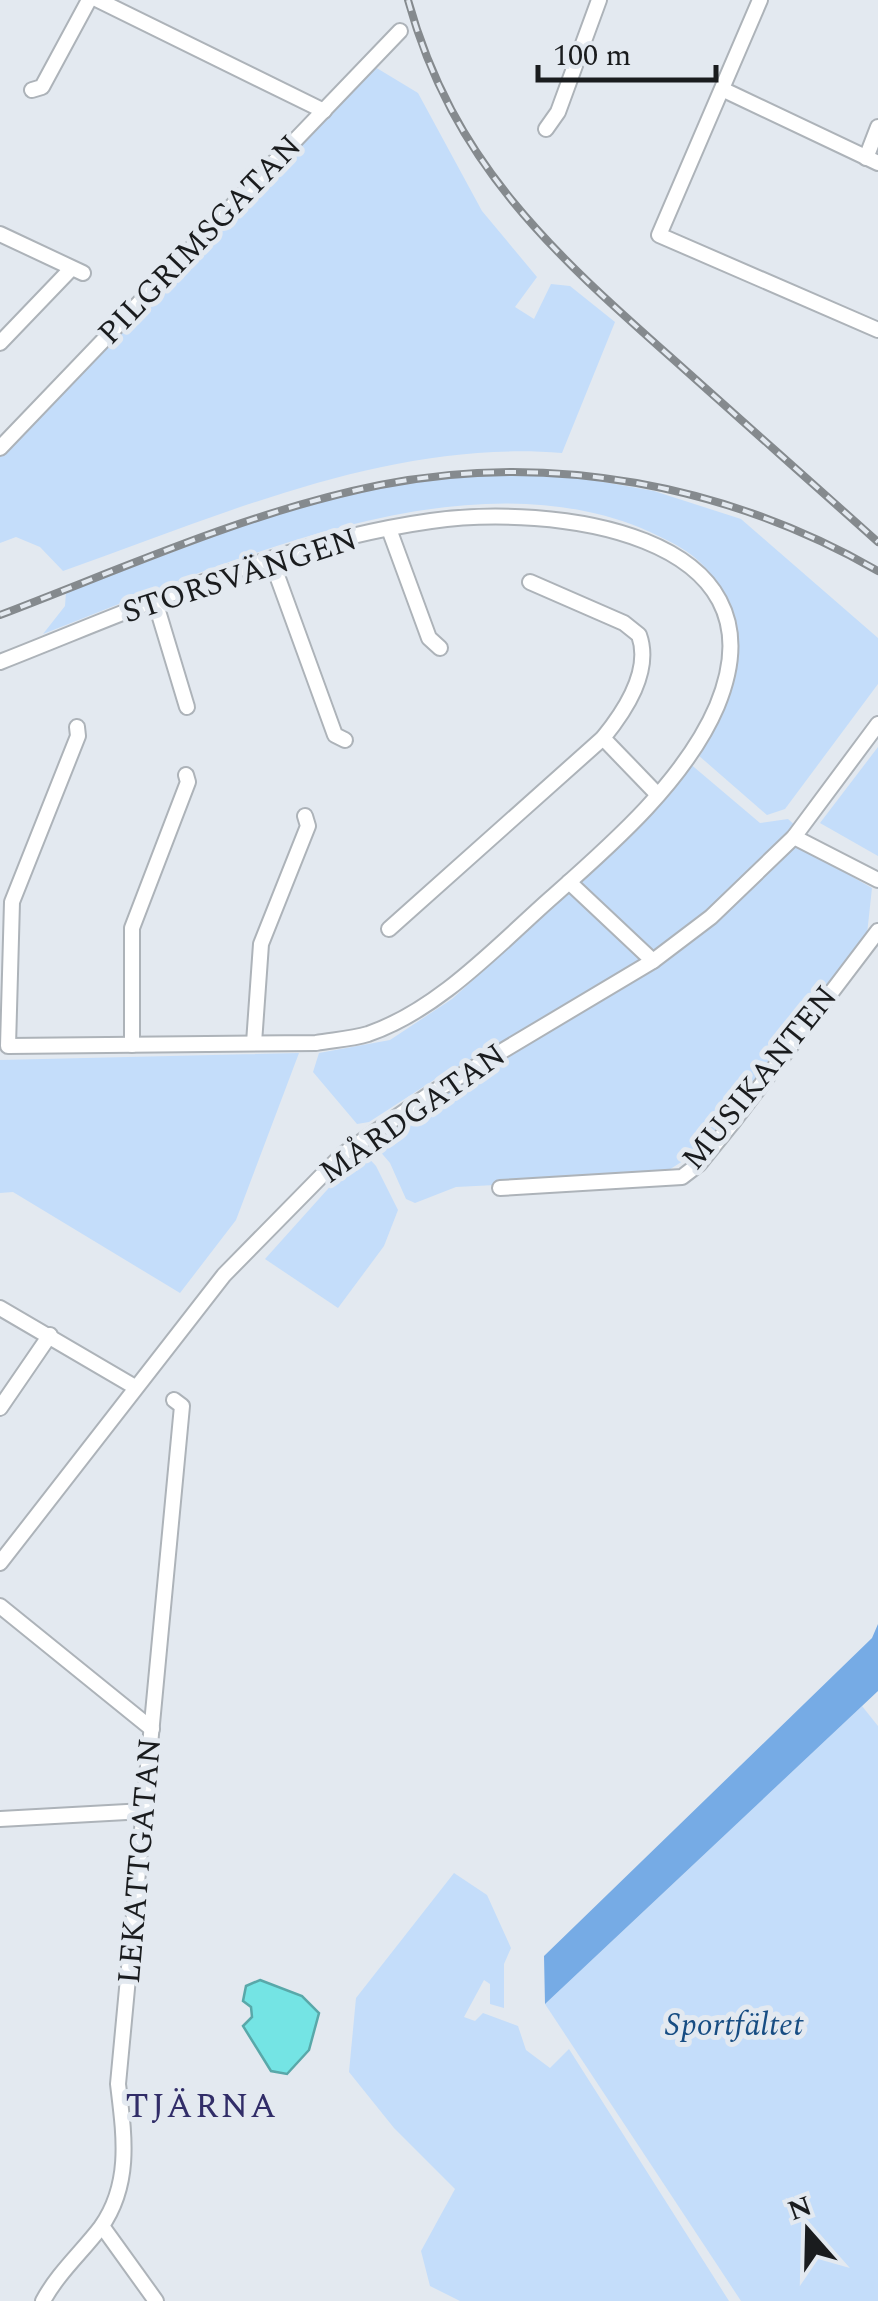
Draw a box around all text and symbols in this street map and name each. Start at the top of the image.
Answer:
scale bar [538,20,716,82]
text: 100 m [553,33,631,79]
street label: PILGRIMSGATAN [86,124,314,356]
street label: STORSVÄNGEN [116,515,364,637]
street label: MUSIKANTEN [670,975,850,1181]
street label: MÅRDGATAN [310,1031,516,1197]
street label: LEKATTGATAN [105,1736,175,1986]
park label: Sportfältet [665,2001,804,2050]
district label: TJÄRNA [125,2080,279,2133]
north arrow [758,2181,858,2281]
text: N [782,2185,818,2233]

